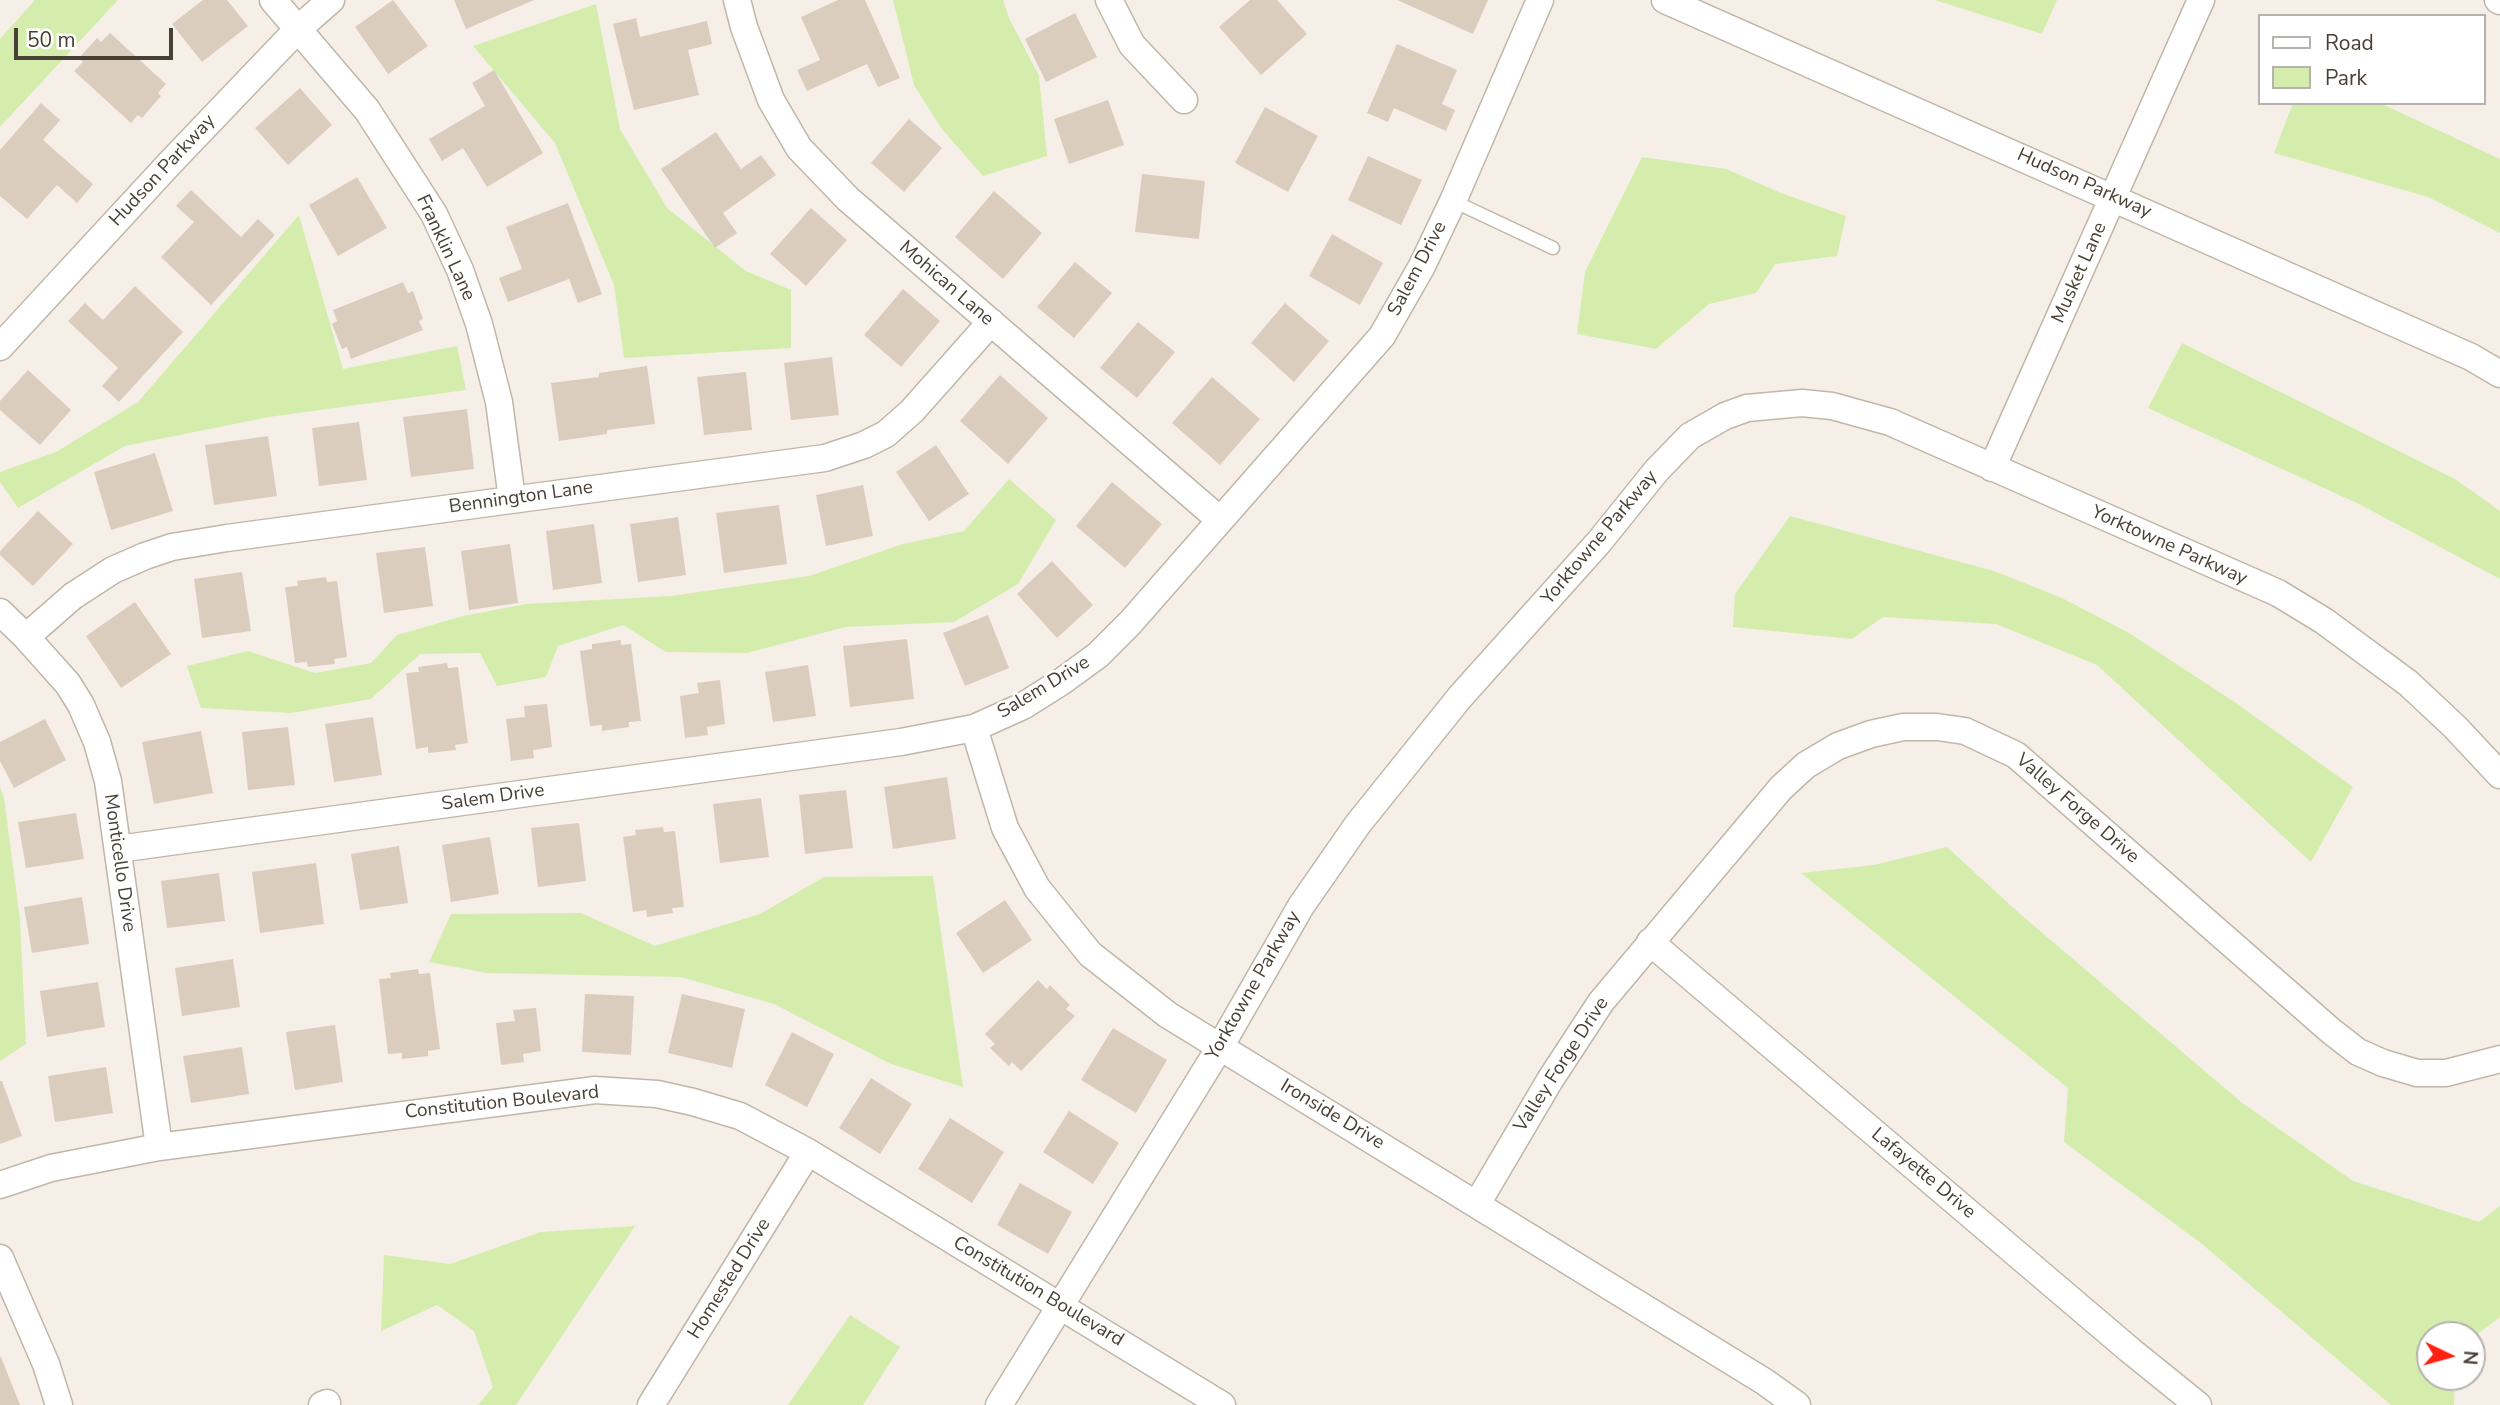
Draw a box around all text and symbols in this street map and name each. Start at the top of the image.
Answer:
scale bar [18,14,177,58]
legend [2258,14,2486,105]
text: 50 m [27,26,76,54]
text: Road [2325,29,2374,57]
text: Park [2325,64,2367,92]
street label: Hudson Parkway [105,110,221,232]
street label: Hudson Parkway [2013,144,2155,224]
street label: Franklin Lane [411,191,479,305]
street label: Salem Drive [1384,218,1452,320]
street label: Musket Lane [2048,219,2112,327]
street label: Mohican Lane [894,237,998,331]
street label: Yorktowne Parkway [1537,466,1663,610]
street label: Bennington Lane [448,477,594,519]
street label: Yorktowne Parkway [2087,501,2251,591]
street label: Salem Drive [994,652,1094,724]
street label: Valley Forge Drive [2011,749,2143,869]
street label: Salem Drive [440,780,546,816]
street label: Monticello Drive [98,793,140,933]
street label: Yorktowne Parkway [1202,907,1306,1065]
street label: Valley Forge Drive [1510,993,1614,1137]
street label: Ironside Drive [1276,1075,1388,1155]
street label: Constitution Boulevard [404,1081,600,1125]
street label: Lafayette Drive [1866,1124,1980,1224]
street label: Homested Drive [684,1214,776,1344]
street label: Constitution Boulevard [948,1232,1128,1352]
north arrow [2416,1321,2486,1391]
text: N [2456,1349,2483,1366]

